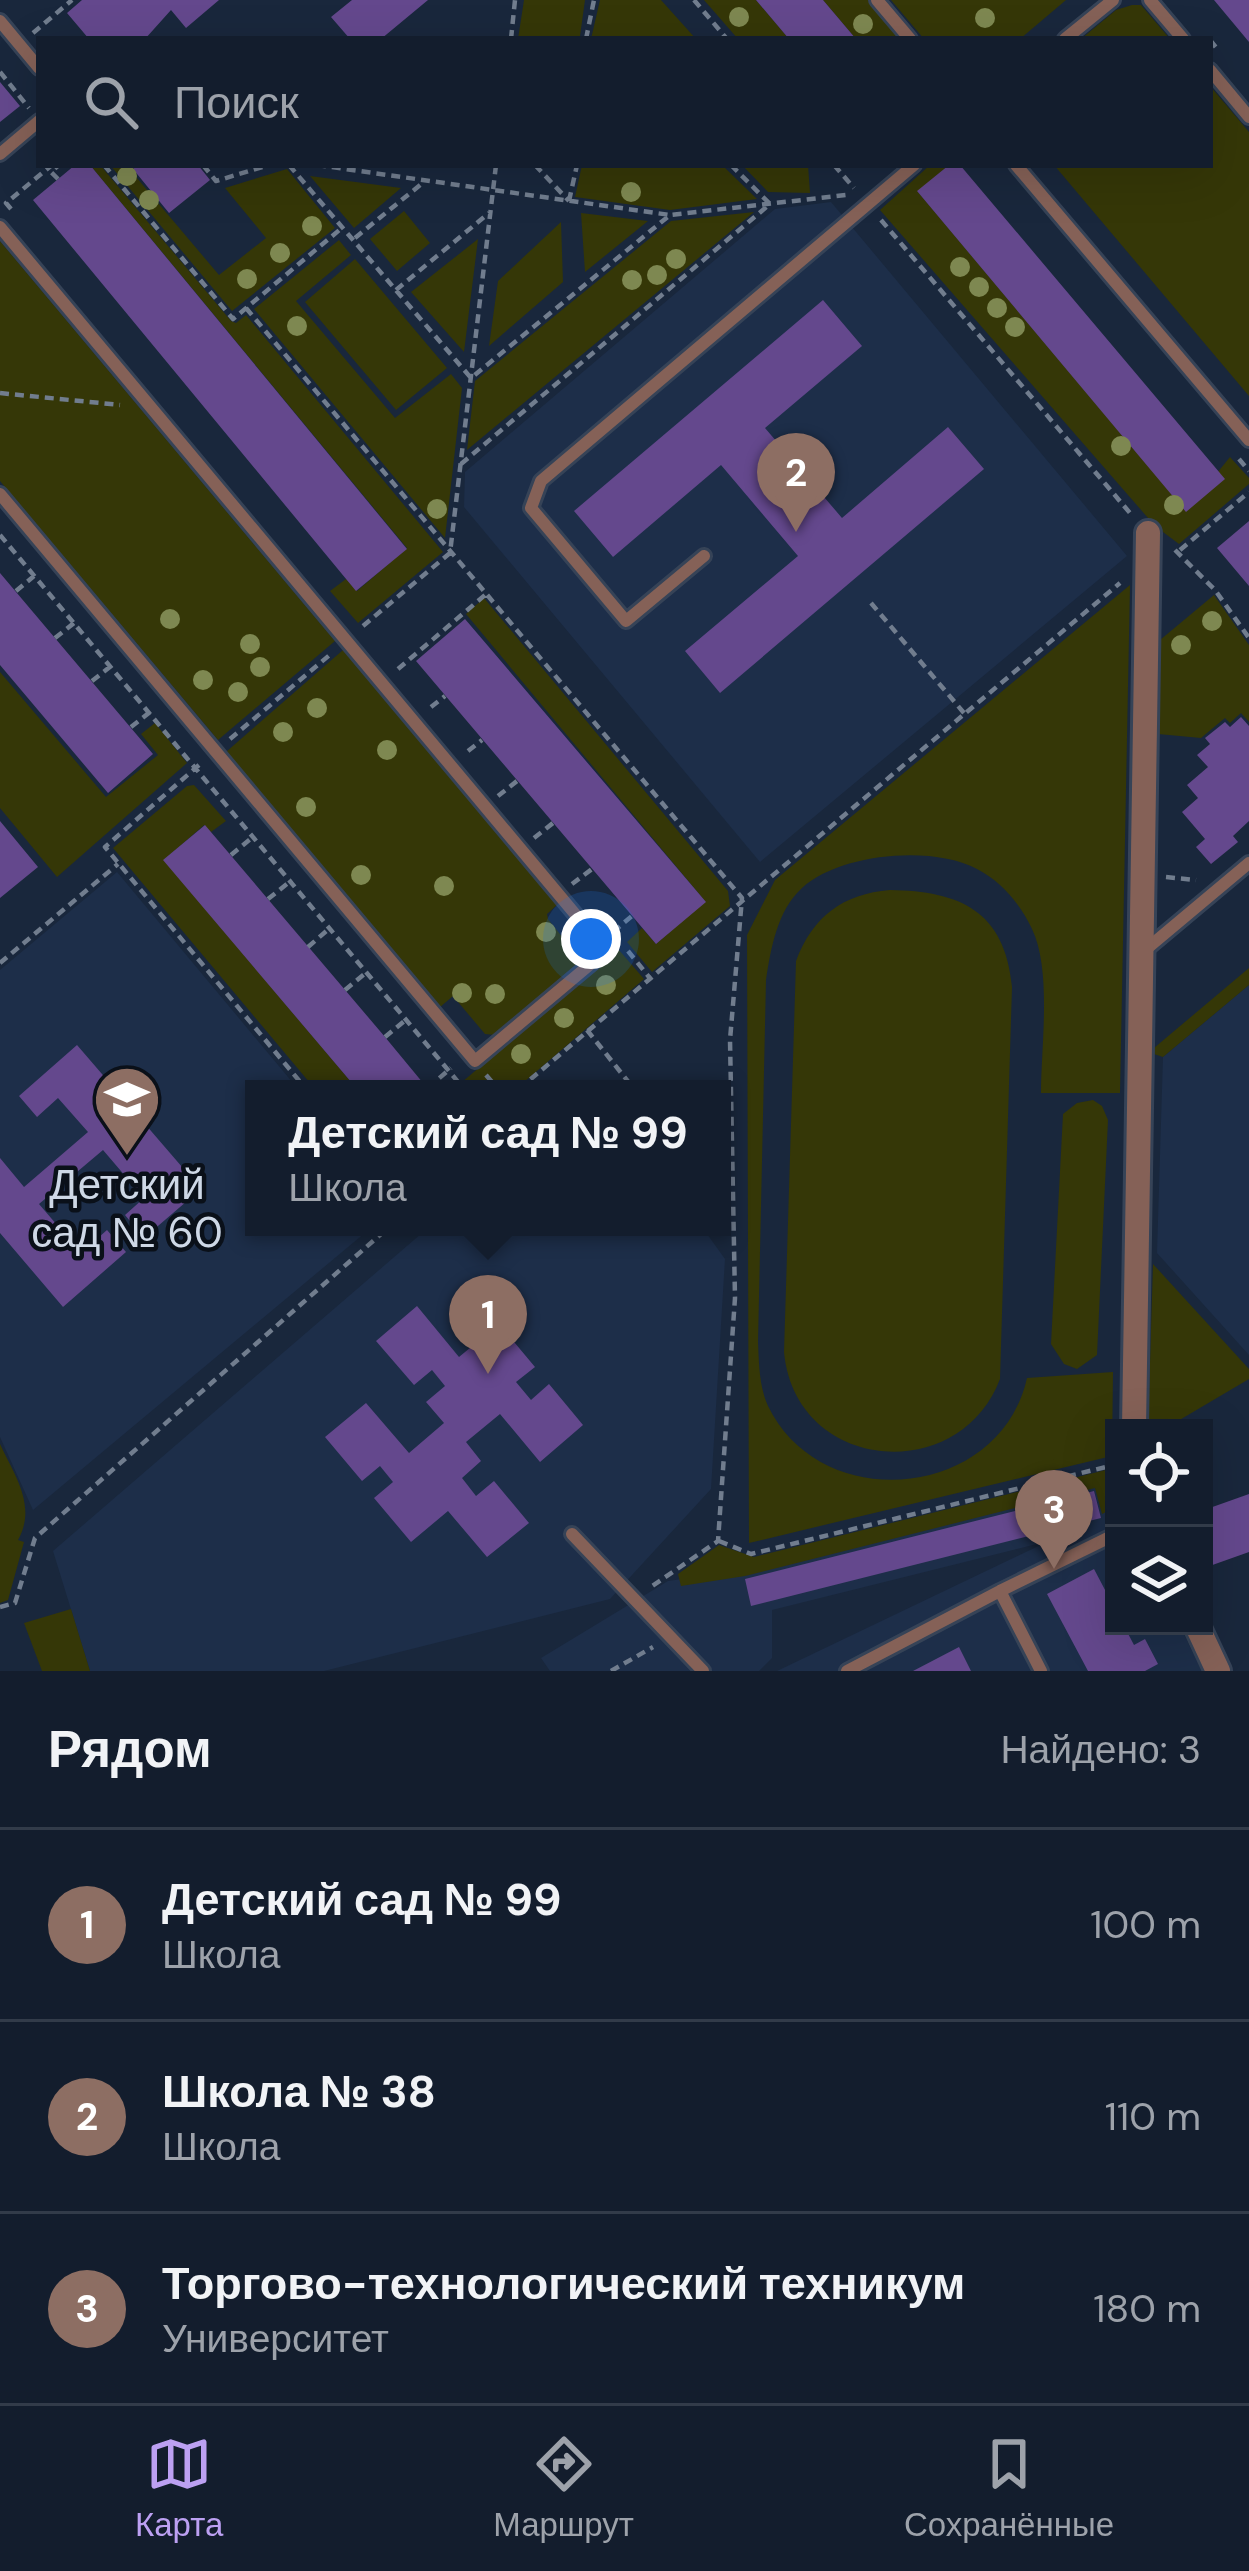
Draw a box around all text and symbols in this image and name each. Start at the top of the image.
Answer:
search box [36,36,1213,168]
icon: search [78,69,144,135]
text: Поиск [174,73,299,132]
pin: 2 [757,433,835,532]
your location [561,909,621,969]
school or university icon: Детский сад № 60 [92,1064,162,1158]
popup [245,1080,731,1236]
text: Детский сад № 99 [288,1103,688,1162]
place label: Детский сад № 60 [31,1157,223,1260]
text: Школа [288,1162,407,1213]
pin: 1 [449,1275,527,1374]
map controls [1105,1419,1213,1635]
button: locate [1105,1419,1213,1527]
pin: 3 [1015,1470,1093,1569]
button: layers [1105,1527,1213,1635]
text: Рядом [48,1716,212,1783]
text: Найдено: 3 [1000,1724,1201,1775]
text: Детский сад № 99 [162,1870,562,1929]
text: 1 [80,1899,94,1950]
text: 100 m [1090,1899,1201,1950]
text: Школа [162,1929,281,1980]
text: Школа № 38 [162,2062,436,2121]
text: 2 [76,2091,98,2142]
text: 110 m [1105,2091,1201,2142]
text: Школа [162,2121,281,2172]
text: Торгово-технологический техникум [162,2254,965,2313]
text: 3 [75,2283,99,2334]
text: 180 m [1093,2283,1201,2334]
text: Университет [162,2313,389,2364]
tab: Карта [135,2431,223,2546]
tab: Маршрут [493,2431,634,2546]
tab: Сохранённые [904,2431,1114,2546]

